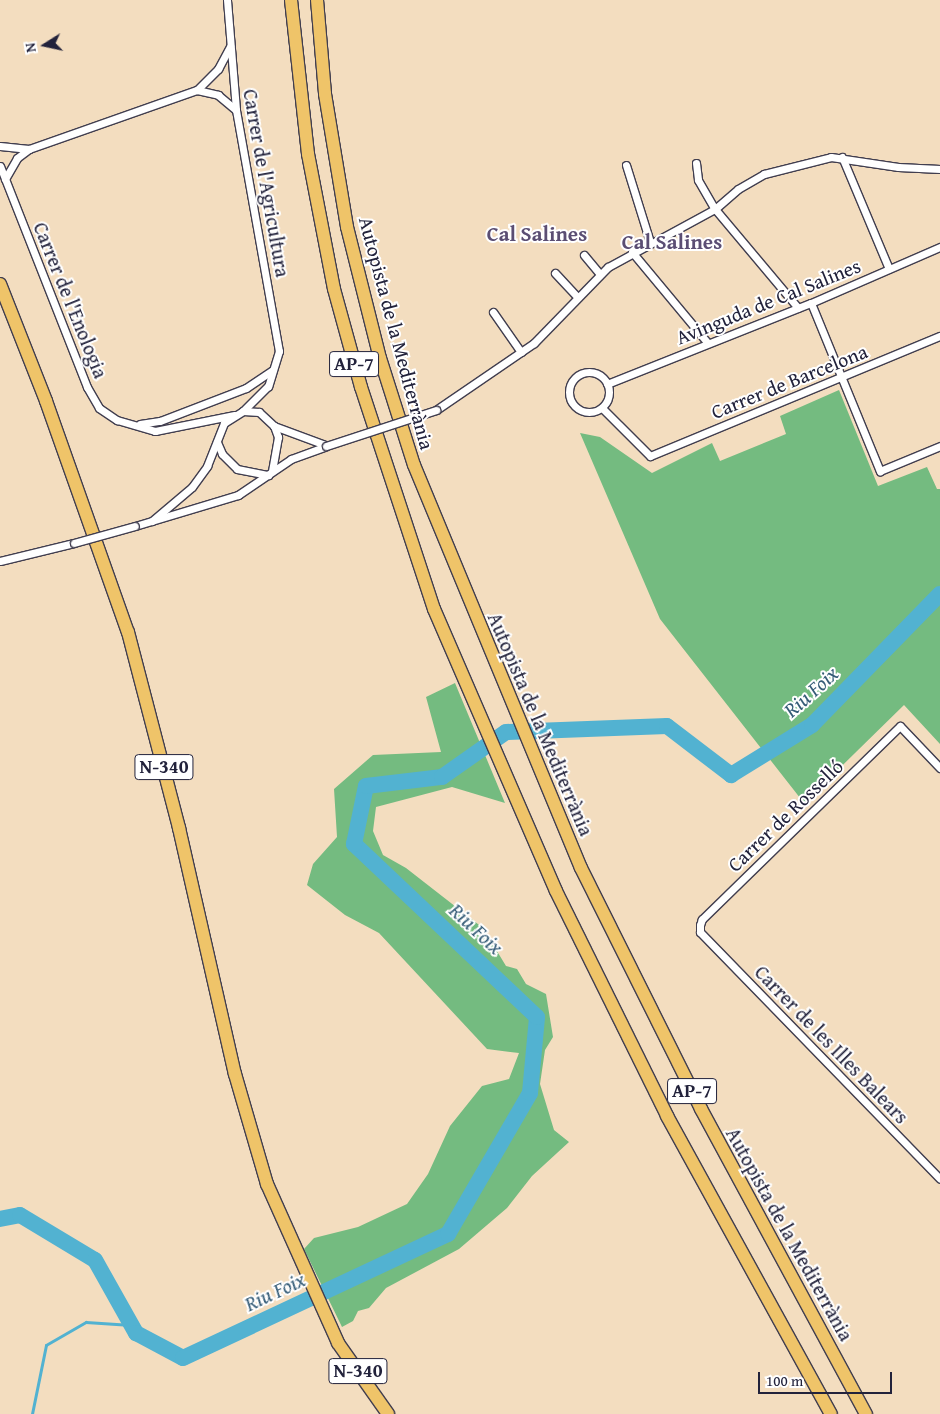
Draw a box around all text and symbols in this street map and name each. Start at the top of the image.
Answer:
north arrow [20,20,70,70]
text: N [20,41,41,54]
street label: Carrer de l'Agricultura [239,87,295,279]
street label: Autopista de la Mediterrània [354,214,440,452]
street label: Carrer de l'Enologia [29,218,113,382]
district label: Cal Salines [487,221,587,247]
district label: Cal Salines [622,229,722,255]
street label: Avinguda de Cal Salines [672,253,864,349]
street label: Carrer de Barcelona [707,339,871,423]
road number: AP-7 [329,348,379,380]
street label: Autopista de la Mediterrània [483,609,599,839]
water label: Riu Foix [779,661,843,723]
road number: N-340 [134,750,194,784]
street label: Carrer de Rosselló [722,754,848,876]
water label: Riu Foix [444,898,508,960]
street label: Carrer de les Illes Balears [750,960,914,1128]
road number: AP-7 [667,1074,717,1108]
street label: Autopista de la Mediterrània [721,1123,859,1345]
water label: Riu Foix [241,1267,309,1317]
road number: N-340 [328,1354,388,1388]
scale bar [760,1362,894,1394]
text: 100 m [766,1370,803,1391]

